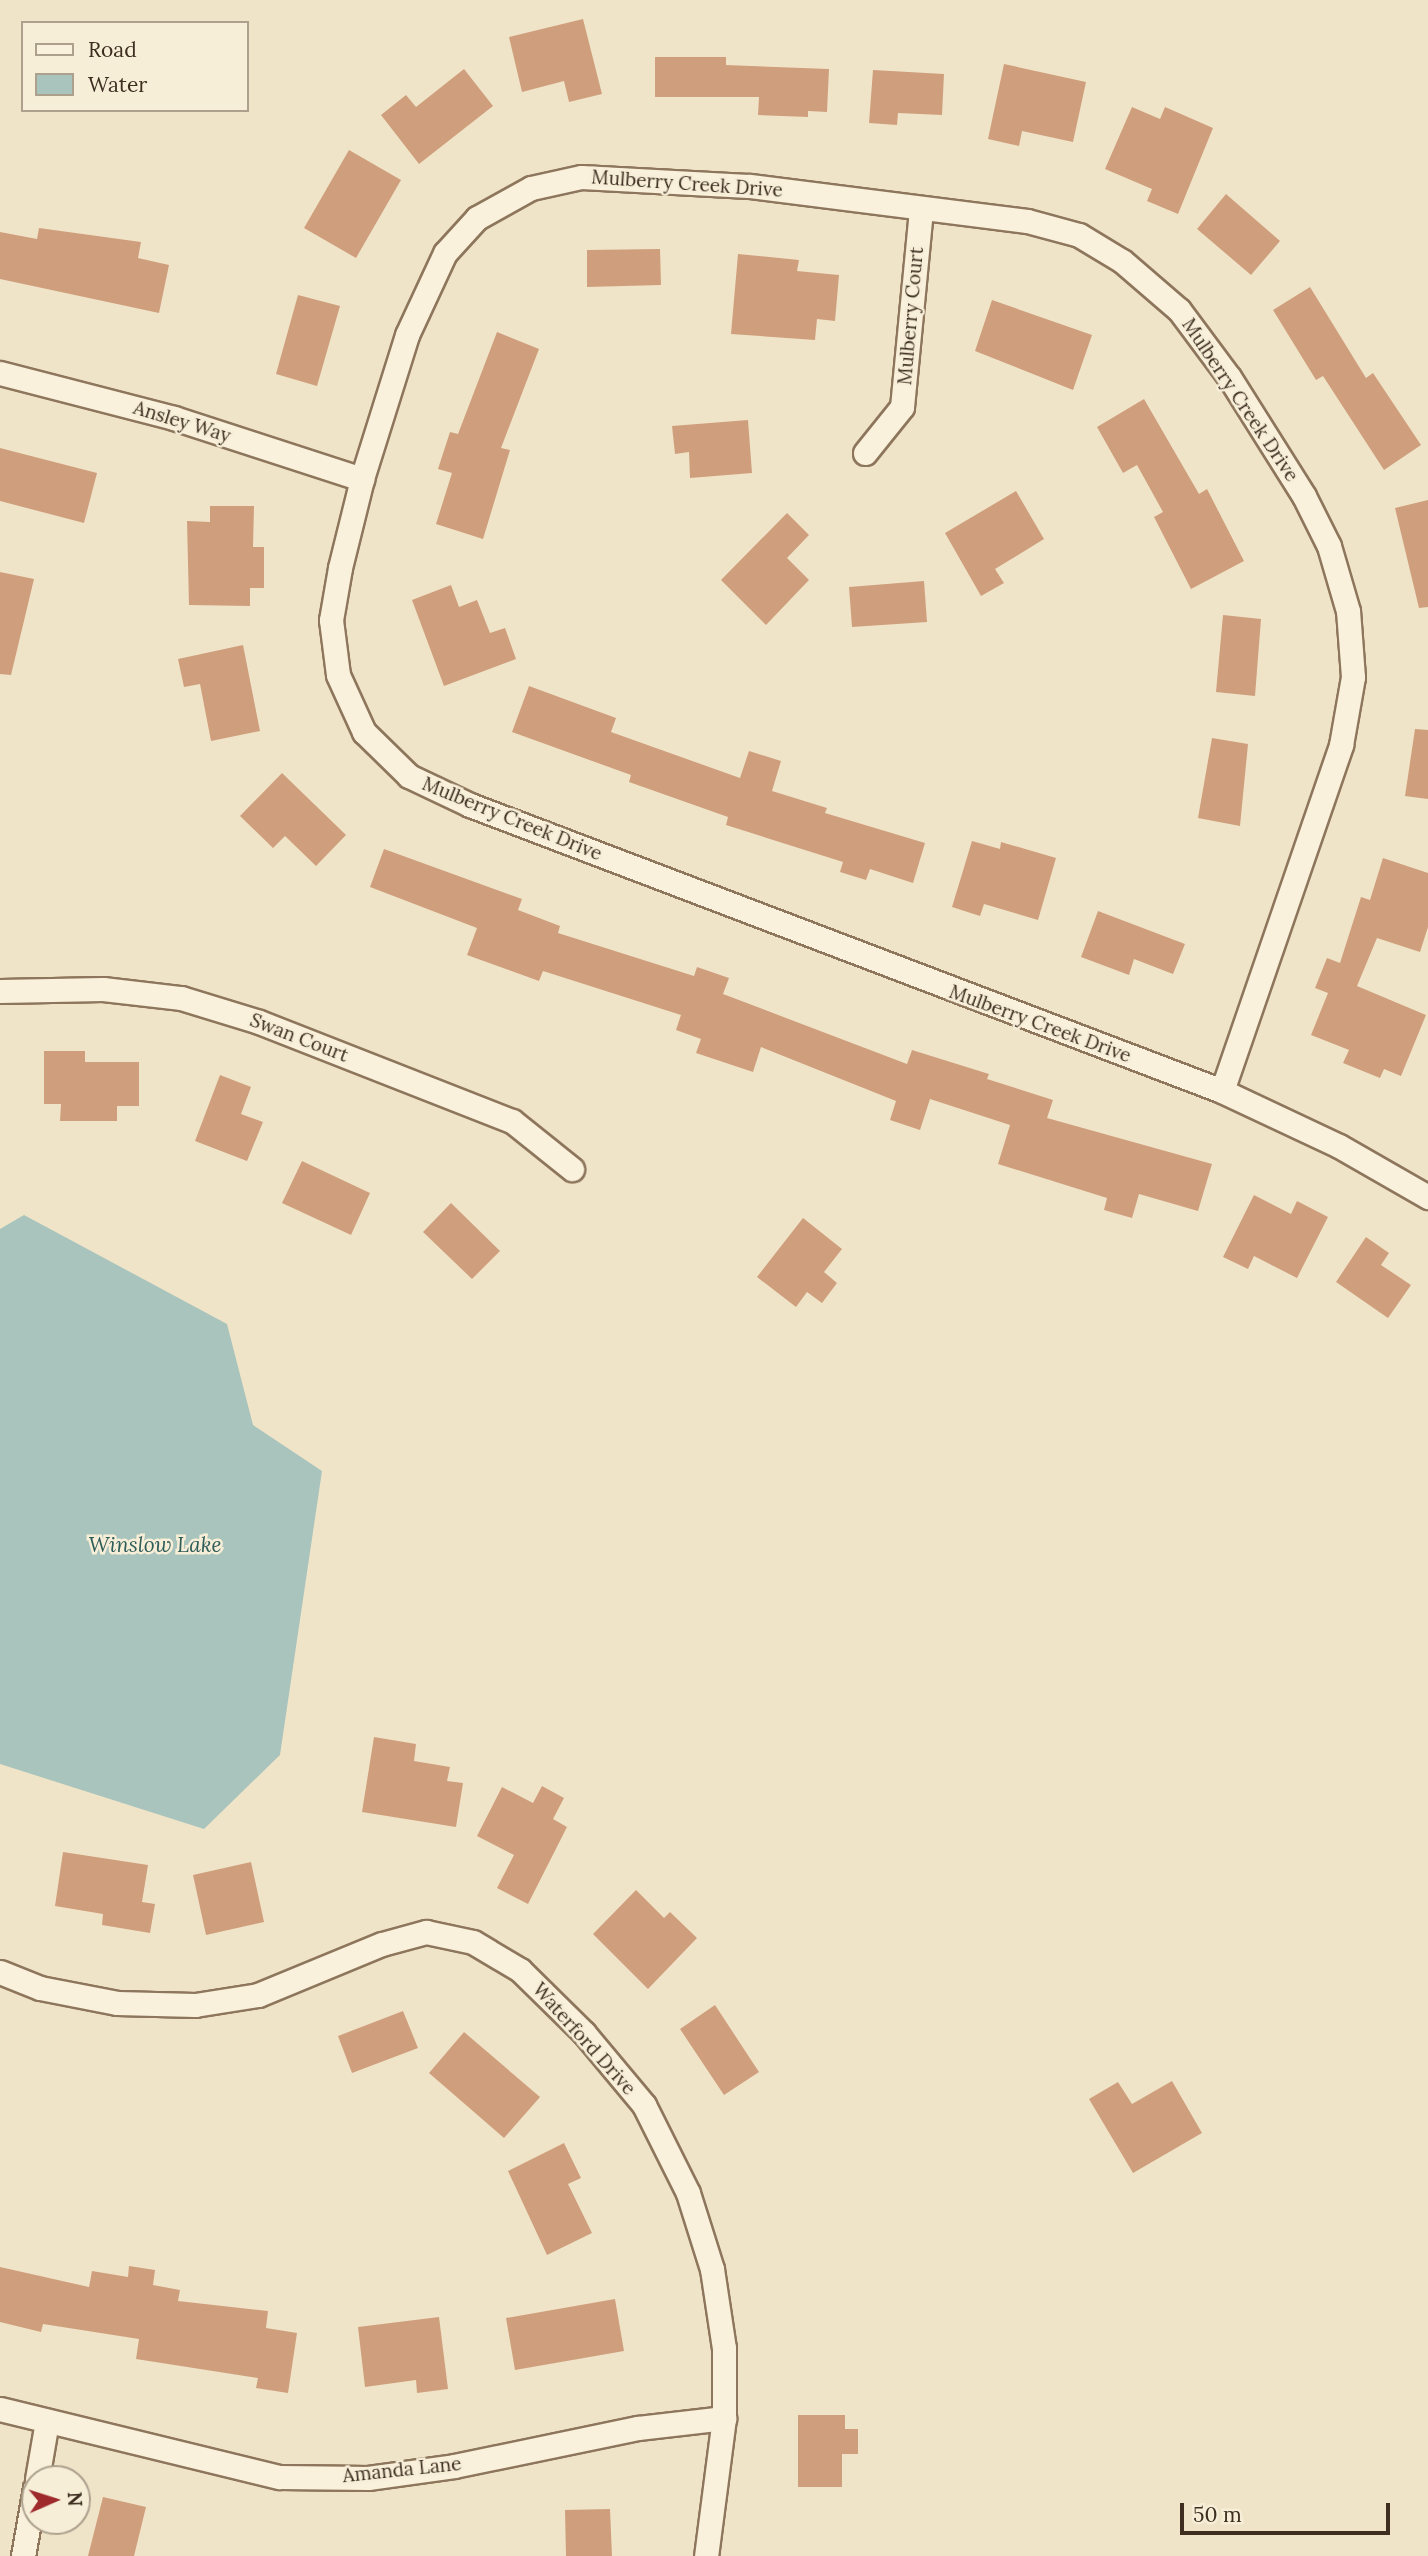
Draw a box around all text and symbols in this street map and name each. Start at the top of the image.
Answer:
legend [21,21,248,112]
text: Road [88,36,137,63]
text: Water [88,71,147,98]
street label: Mulberry Creek Drive [591,166,783,202]
street label: Mulberry Court [894,246,928,386]
street label: Mulberry Creek Drive [1177,314,1303,486]
street label: Ansley Way [131,396,233,448]
street label: Mulberry Creek Drive [419,773,605,865]
street label: Mulberry Creek Drive [946,981,1134,1067]
street label: Swan Court [247,1009,351,1067]
water label: Winslow Lake [88,1532,222,1558]
street label: Waterford Drive [528,1978,640,2100]
street label: Amanda Lane [341,2452,463,2488]
north arrow [21,2465,91,2535]
scale bar [1183,2490,1393,2534]
text: N [63,2491,87,2507]
text: 50 m [1193,2501,1242,2528]

